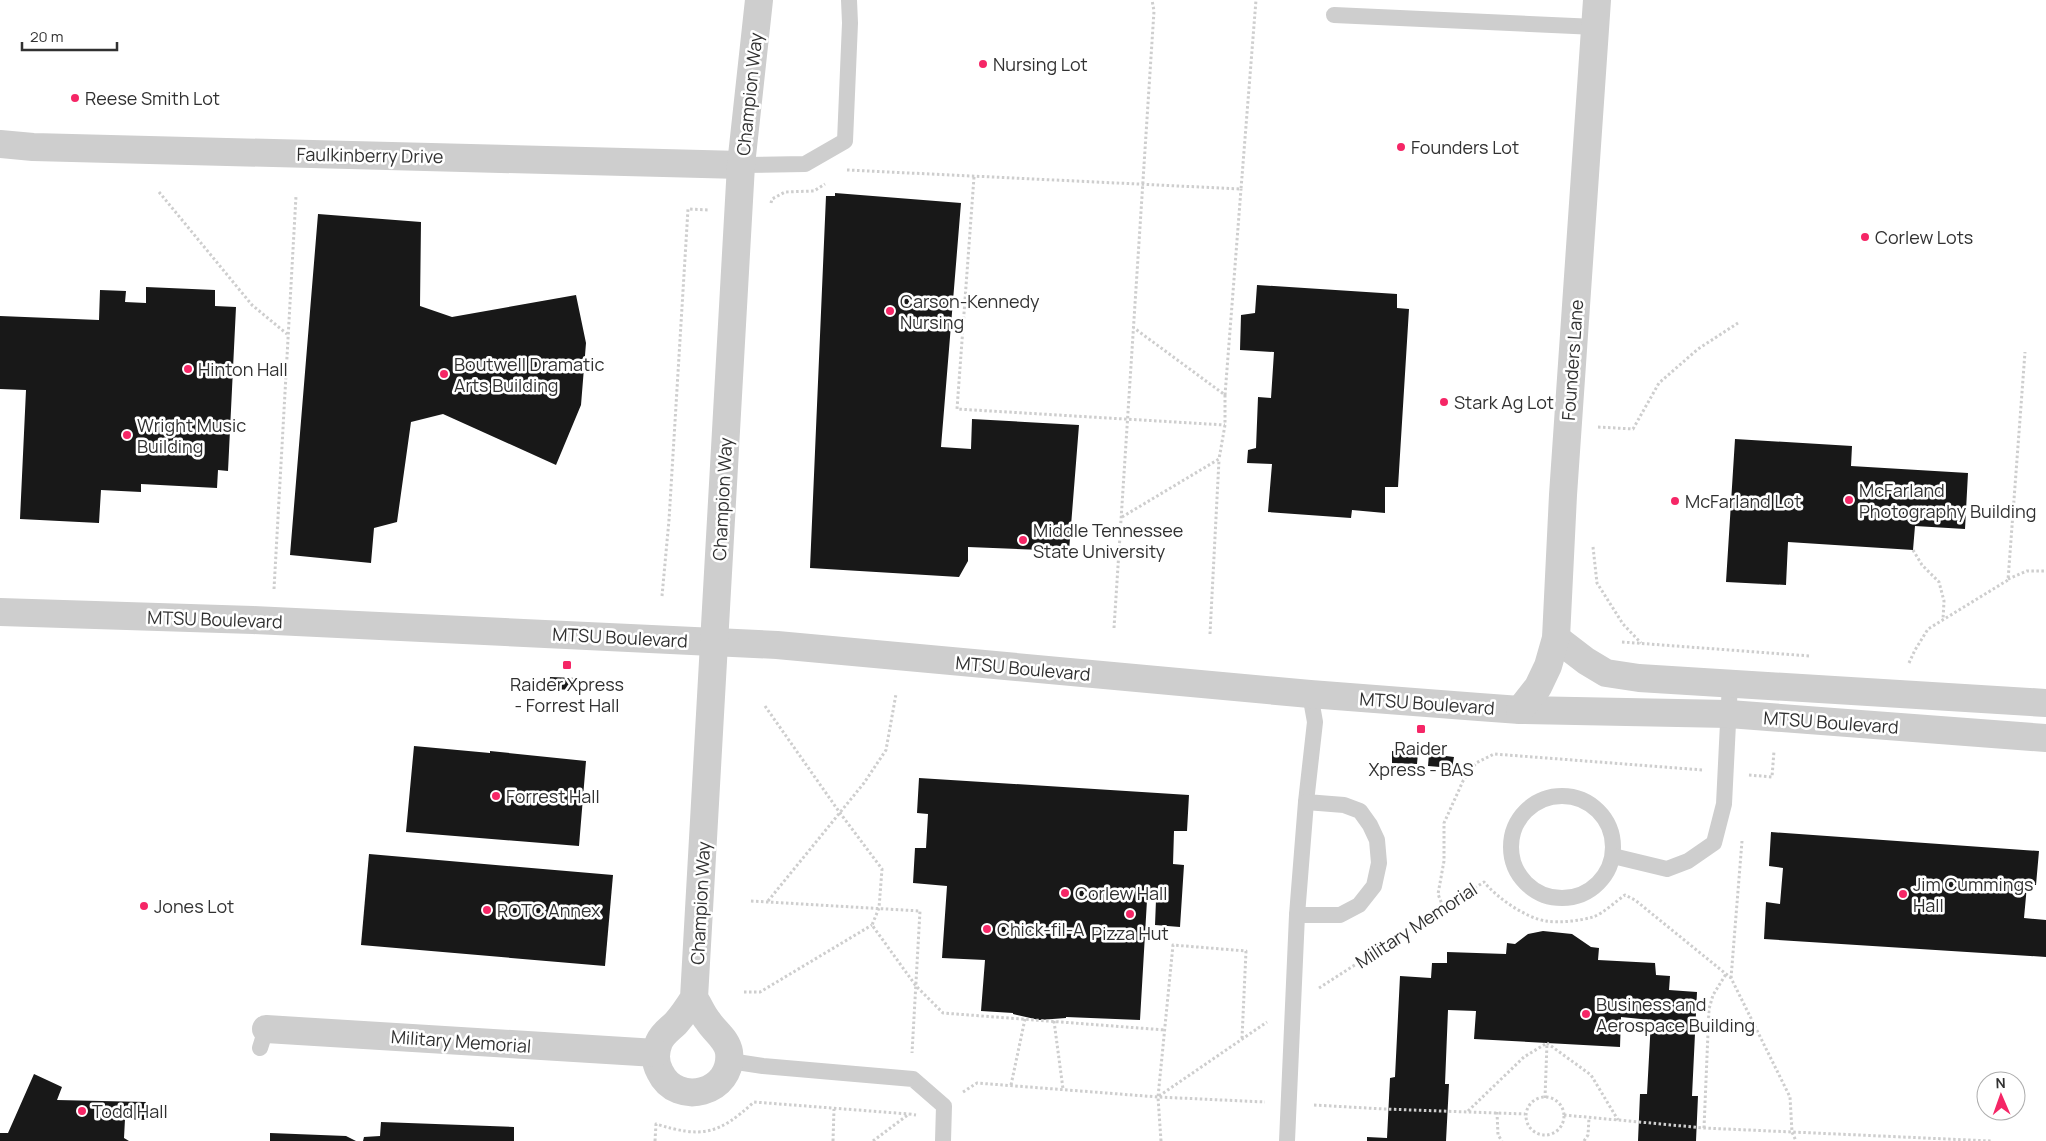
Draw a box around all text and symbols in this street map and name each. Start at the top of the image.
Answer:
scale bar [22,20,118,52]
text: 20 m [30,26,63,47]
street label: Champion Way [731,31,767,157]
place label: Nursing Lot [993,52,1088,76]
marker: Nursing Lot [977,58,989,70]
place label: Reese Smith Lot [85,86,220,110]
marker: Reese Smith Lot [69,92,81,104]
place label: Founders Lot [1411,135,1519,159]
marker: Founders Lot [1395,141,1407,153]
street label: Faulkinberry Drive [296,142,444,168]
place label: Corlew Lots [1875,225,1973,249]
marker: Corlew Lots [1859,231,1871,243]
place label: Carson-Kennedy Nursing [900,289,1040,334]
street label: Founders Lane [1556,299,1588,421]
marker: Carson-Kennedy Nursing [884,305,896,317]
place label: Boutwell Dramatic Arts Building [454,352,604,397]
place label: Hinton Hall [198,357,288,381]
marker: Hinton Hall [182,363,194,375]
marker: Boutwell Dramatic Arts Building [438,368,450,380]
place label: Stark Ag Lot [1454,390,1554,414]
marker: Stark Ag Lot [1438,396,1450,408]
place label: Wright Music Building [137,413,246,458]
marker: Wright Music Building [121,429,133,441]
street label: Champion Way [707,436,737,561]
place label: McFarland Photography Building [1859,478,2036,523]
place label: McFarland Lot [1685,489,1801,513]
marker: McFarland Photography Building [1843,494,1855,506]
marker: McFarland Lot [1669,495,1681,507]
place label: Middle Tennessee State University [1033,518,1183,563]
marker: Middle Tennessee State University [1017,534,1029,546]
street label: MTSU Boulevard [147,605,283,633]
street label: MTSU Boulevard [552,621,688,653]
street label: MTSU Boulevard [954,650,1092,686]
marker: Raider Xpress - Forrest Hall [561,659,573,671]
place label: Raider Xpress - Forrest Hall [510,672,624,717]
street label: MTSU Boulevard [1359,686,1495,720]
street label: MTSU Boulevard [1763,705,1899,739]
marker: Raider Xpress - BAS [1415,723,1427,735]
place label: Raider Xpress - BAS [1368,736,1474,781]
place label: Forrest Hall [506,784,600,808]
marker: Forrest Hall [490,790,502,802]
street label: Champion Way [685,840,715,965]
place label: Jim Cummings Hall [1913,872,2034,917]
street label: Military Memorial [1351,877,1481,973]
place label: Corlew Hall [1075,881,1168,905]
marker: Corlew Hall [1059,887,1071,899]
marker: Jim Cummings Hall [1897,888,1909,900]
place label: Jones Lot [154,894,234,918]
place label: ROTC Annex [497,898,601,922]
marker: Jones Lot [138,900,150,912]
marker: ROTC Annex [481,904,493,916]
marker: Pizza Hut [1124,908,1136,920]
place label: Chick-fil-A [997,917,1085,941]
place label: Pizza Hut [1091,921,1169,945]
marker: Chick-fil-A [981,923,993,935]
place label: Business and Aerospace Building [1596,992,1755,1037]
marker: Business and Aerospace Building [1580,1008,1592,1020]
street label: Military Memorial [390,1024,532,1058]
north arrow [1976,1071,2026,1121]
text: N [1995,1073,2006,1092]
place label: Todd Hall [92,1099,168,1123]
marker: Todd Hall [76,1105,88,1117]

